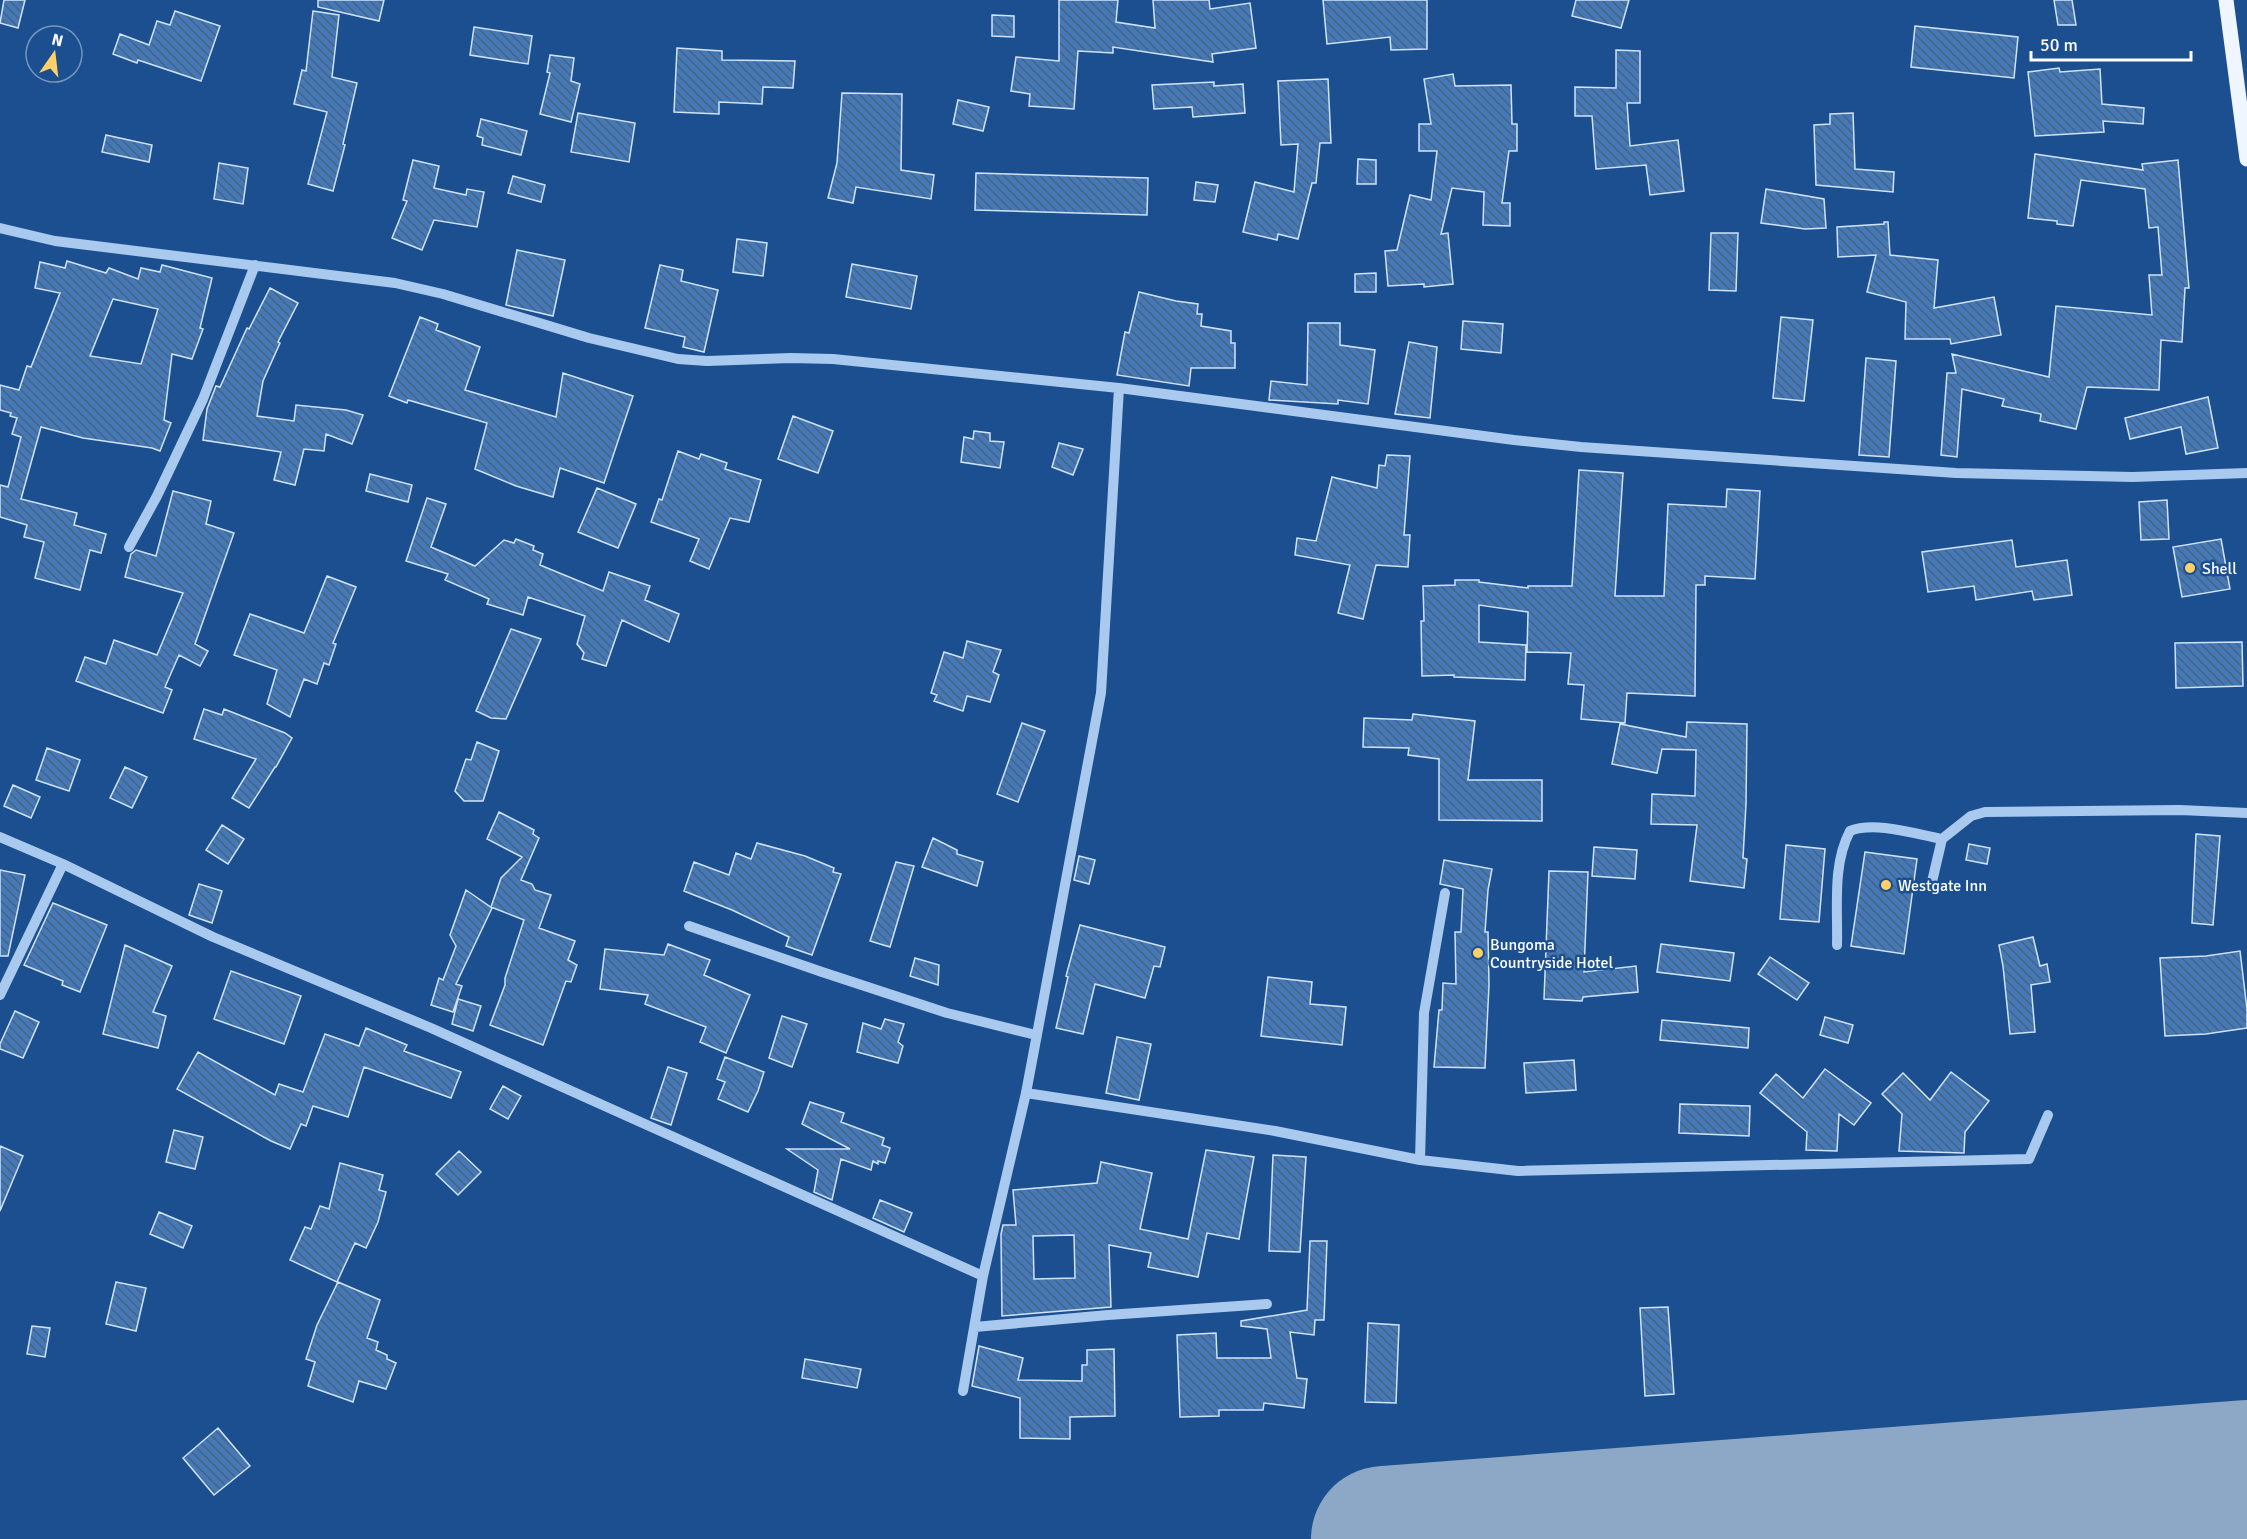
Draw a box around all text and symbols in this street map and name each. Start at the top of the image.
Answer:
north arrow [24,24,84,84]
scale bar [2031,24,2192,62]
text: N [50,29,65,51]
text: 50 m [2040,34,2078,56]
place label: Shell [2202,559,2237,579]
marker: Shell [2183,561,2197,575]
place label: Westgate Inn [1898,876,1987,896]
marker: Westgate Inn [1879,878,1893,892]
place label: Bungoma Countryside Hotel [1490,935,1614,973]
marker: Bungoma Countryside Hotel [1471,946,1485,960]

